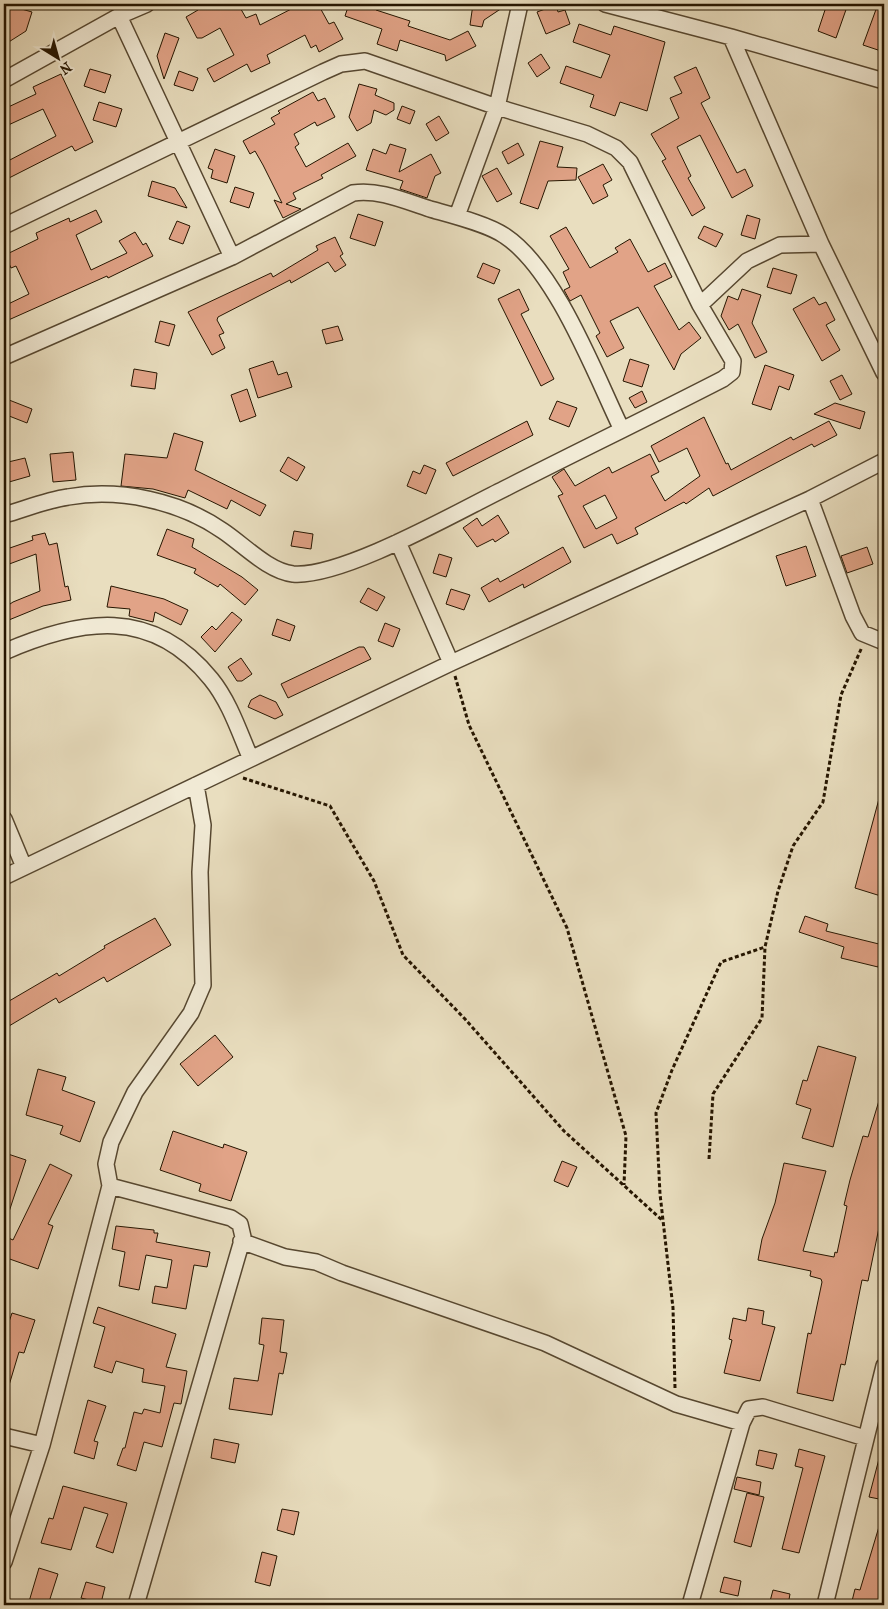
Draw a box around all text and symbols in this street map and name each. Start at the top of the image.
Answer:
north arrow [32,32,82,82]
text: N [56,58,75,78]

